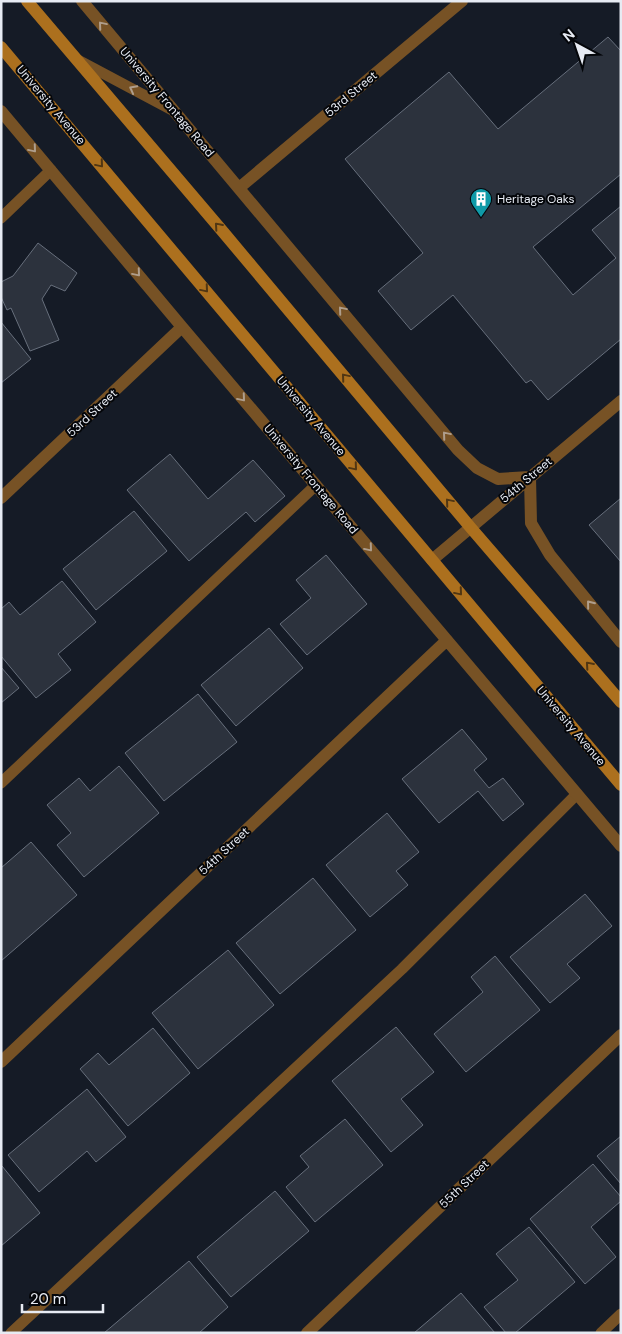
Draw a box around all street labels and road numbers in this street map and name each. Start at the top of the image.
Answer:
street label: University Frontage Road [116,44,218,160]
street label: University Avenue [13,62,89,148]
street label: 53rd Street [322,67,381,120]
street label: University Avenue [273,373,349,459]
street label: 53rd Street [63,385,121,440]
street label: University Frontage Road [260,421,362,537]
street label: 54th Street [497,453,556,507]
street label: University Avenue [533,683,609,769]
street label: 54th Street [195,823,253,878]
street label: 55th Street [436,1156,493,1212]

